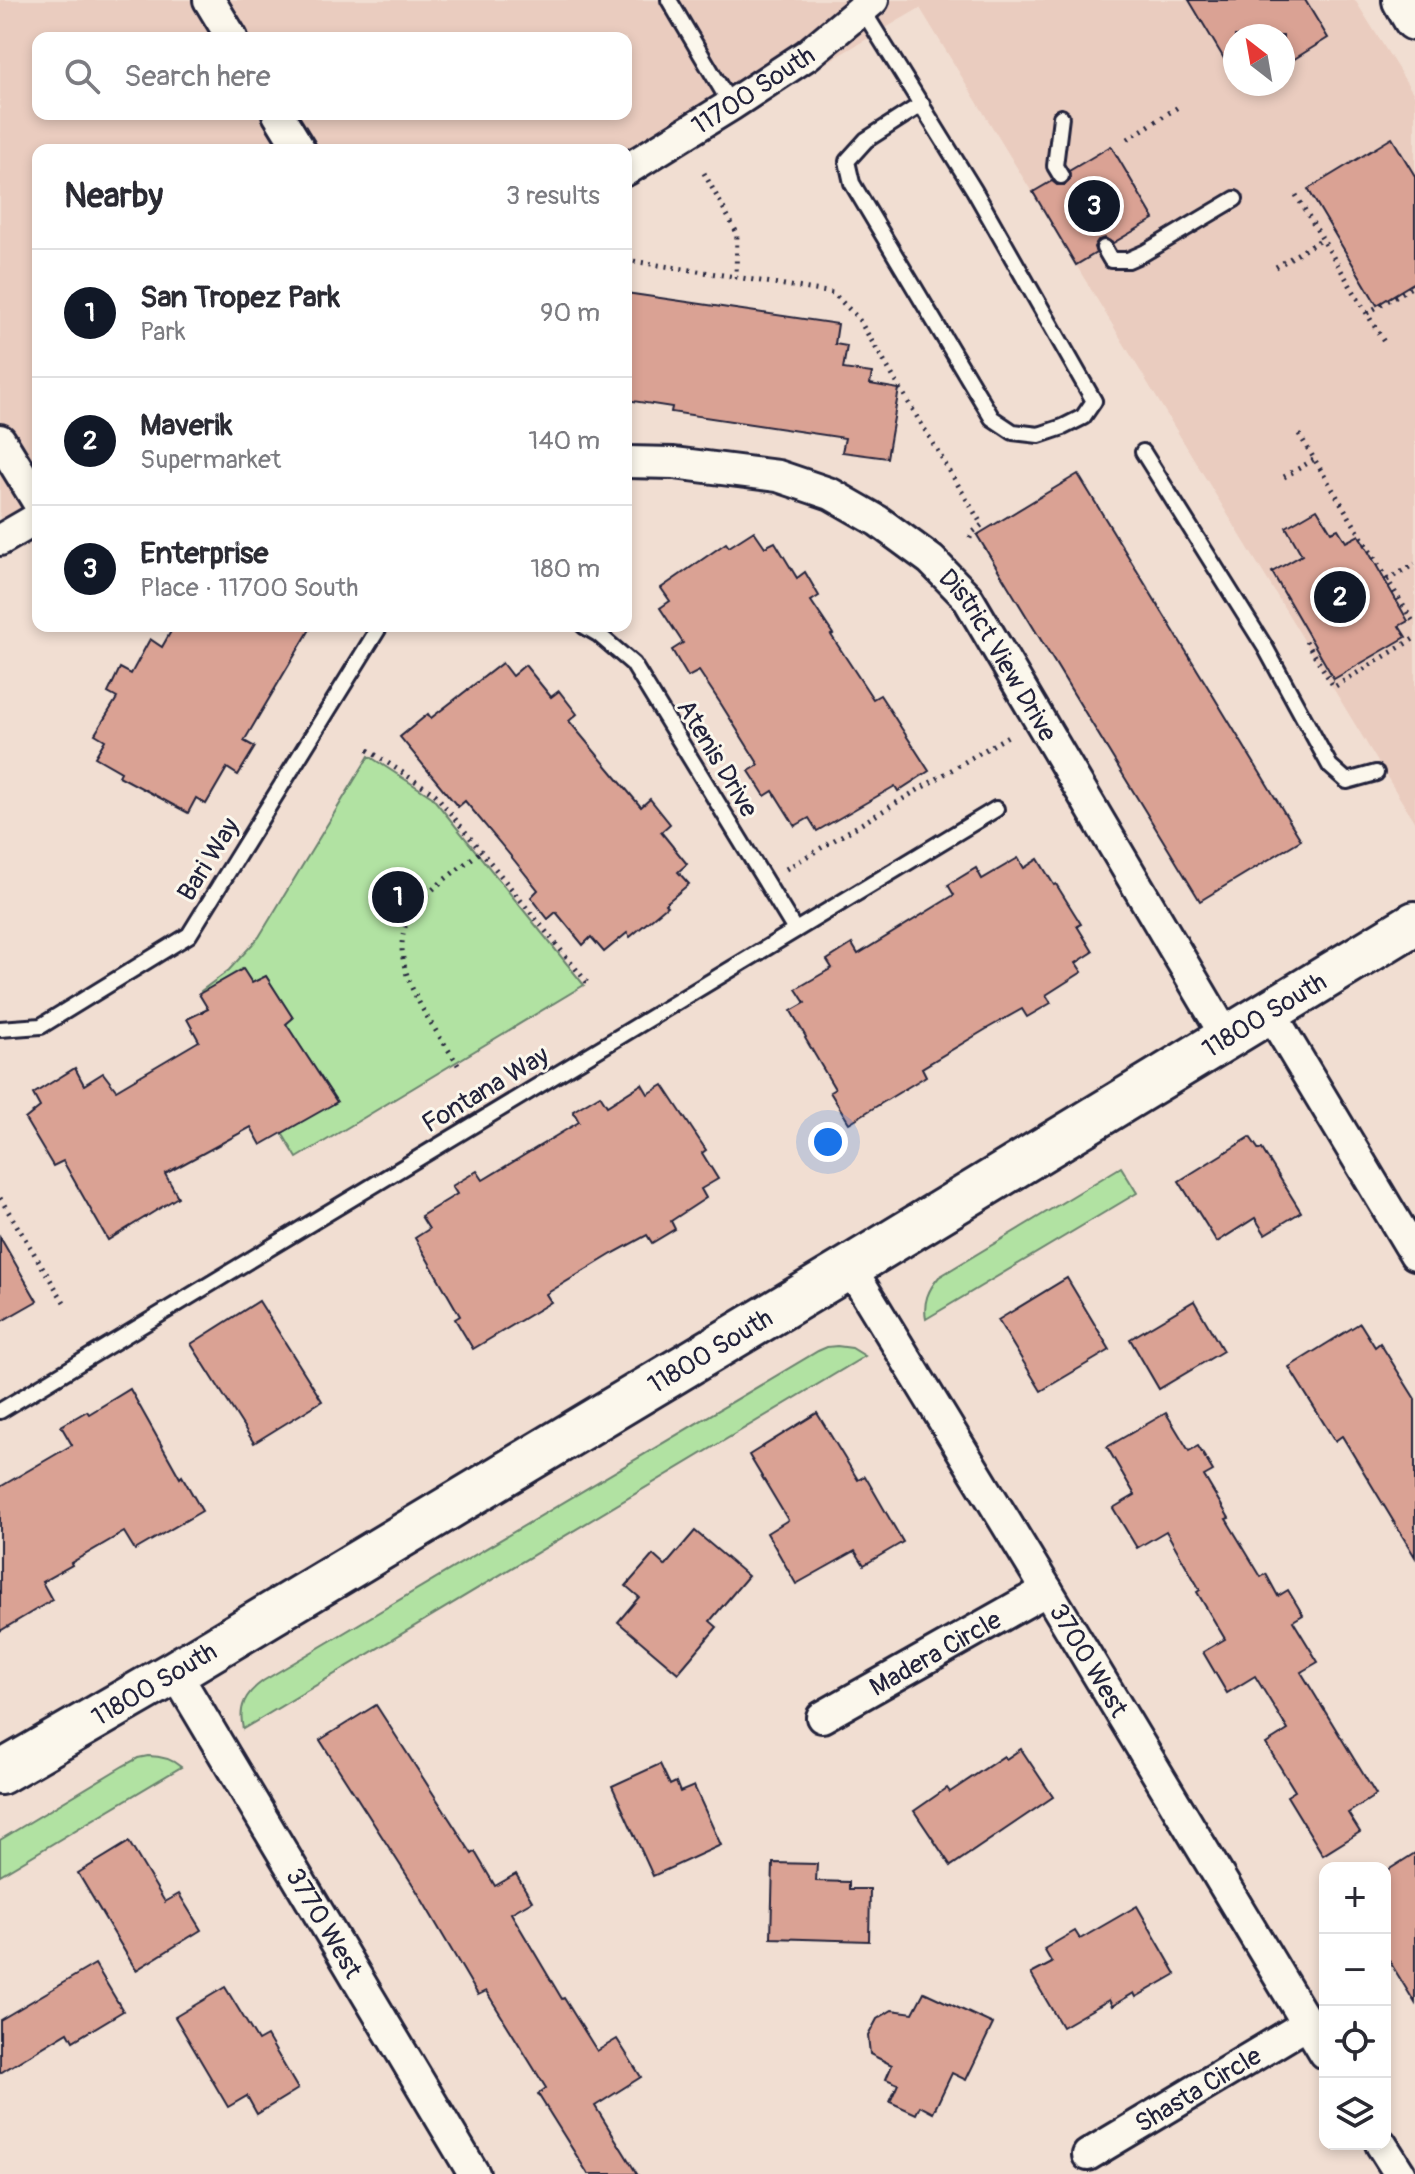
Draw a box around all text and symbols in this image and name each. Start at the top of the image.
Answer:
north arrow [1223,24,1295,96]
search box [32,32,632,120]
street label: 11700 South [686,39,821,142]
icon: search [60,54,104,98]
text: Search here [124,58,271,95]
text: Nearby [64,175,163,218]
pin: 3 [1068,176,1120,236]
text: 3 results [506,180,600,212]
text: San Tropez Park [140,279,340,316]
text: 1 [85,297,95,329]
text: 90 m [540,297,600,329]
text: Park [140,316,186,348]
text: Maverik [140,407,232,444]
text: 2 [83,425,97,457]
text: 140 m [528,425,600,457]
text: Supermarket [140,444,281,476]
text: Enterprise [140,535,268,572]
text: 3 [83,553,97,585]
text: 180 m [530,553,600,585]
street label: District View Drive [931,563,1064,748]
pin: 2 [1314,567,1366,627]
text: Place · 11700 South [140,572,358,604]
street label: Atenis Drive [669,694,765,823]
street label: Bari Way [171,812,247,907]
pin: 1 [372,867,424,927]
street label: 11800 South [1197,966,1332,1066]
street label: Fontana Way [416,1040,555,1140]
your location [808,1122,848,1162]
street label: 11800 South [642,1302,779,1401]
street label: 3700 West [1042,1598,1135,1723]
street label: Madera Circle [864,1604,1007,1704]
street label: 11800 South [86,1636,223,1734]
map controls [1319,1862,1391,2150]
button: + [1319,1862,1391,1934]
street label: 3770 West [278,1863,369,1985]
button: − [1319,1934,1391,2006]
button: locate [1319,2006,1391,2078]
street label: Shasta Circle [1129,2040,1267,2140]
button: layers [1319,2078,1391,2150]

